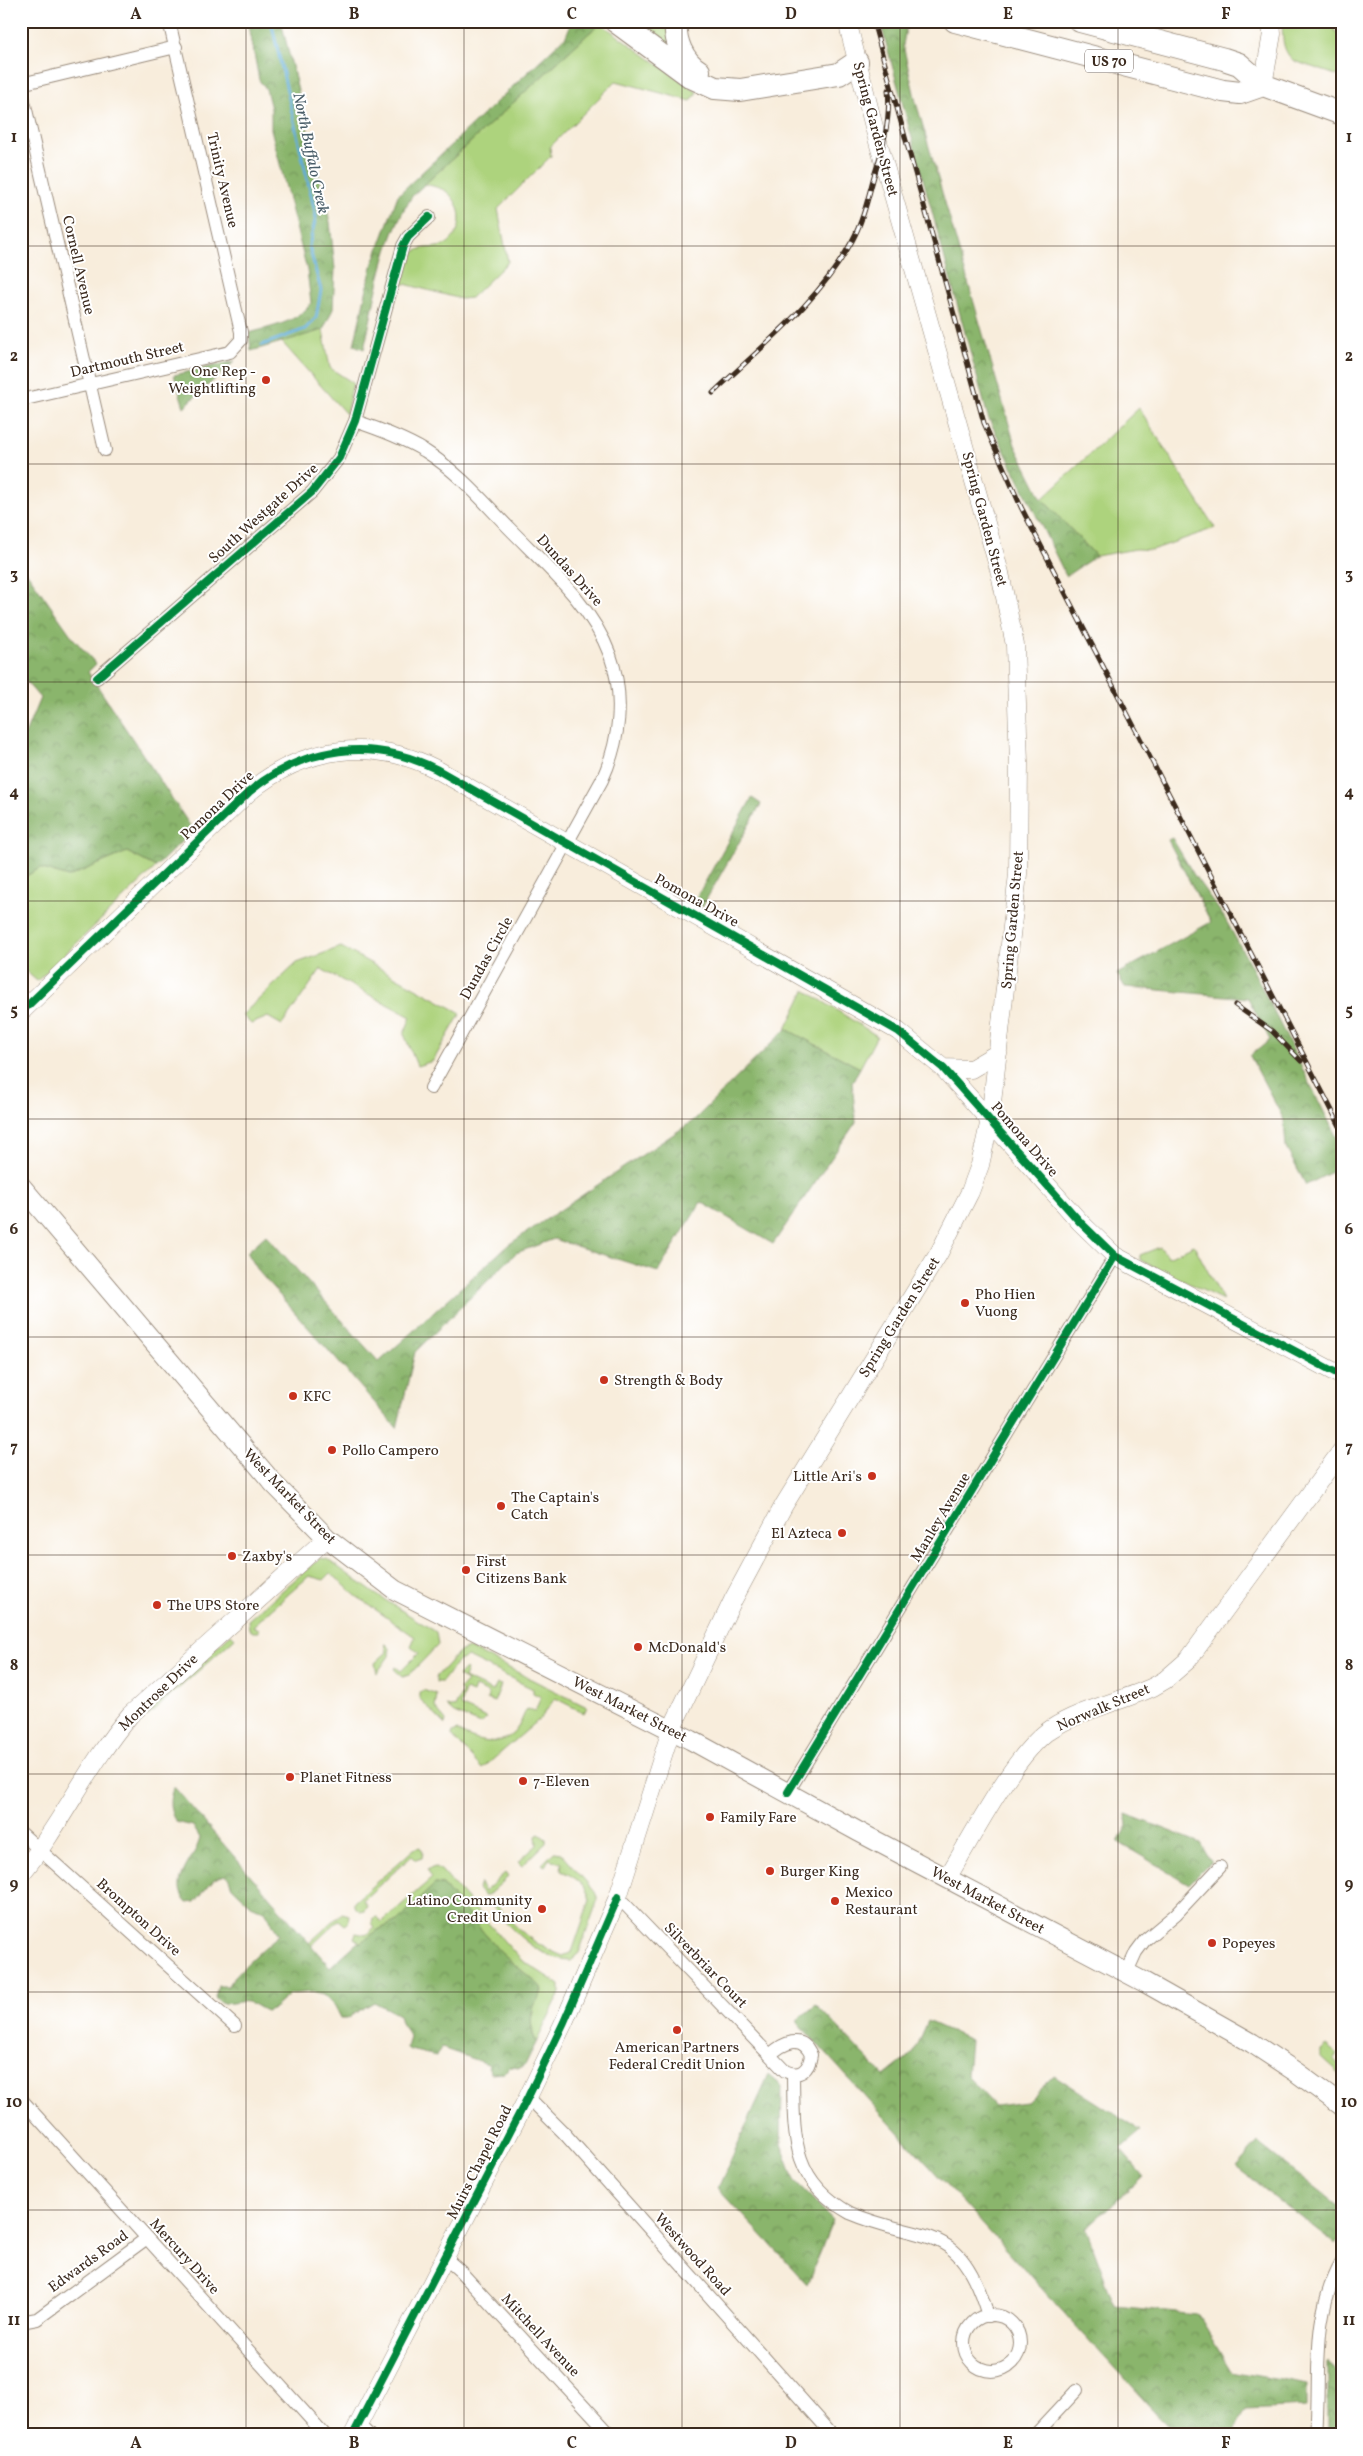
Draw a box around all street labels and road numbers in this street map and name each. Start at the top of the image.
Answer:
road number: US 70 [1085,49,1133,72]
street label: Spring Garden Street [846,60,903,199]
street label: Trinity Avenue [200,130,243,230]
street label: Cornell Avenue [56,214,99,317]
street label: Dartmouth Street [68,337,186,384]
street label: Spring Garden Street [955,450,1012,589]
street label: South Westgate Drive [205,459,323,569]
street label: Dundas Drive [531,530,607,612]
street label: Pomona Drive [177,766,259,846]
street label: Spring Garden Street [997,850,1030,990]
street label: Pomona Drive [650,869,742,933]
street label: Dundas Circle [456,913,519,1004]
street label: Pomona Drive [985,1098,1063,1182]
street label: Spring Garden Street [855,1253,946,1382]
street label: West Market Street [238,1444,340,1550]
street label: Manley Avenue [906,1469,976,1567]
street label: Montrose Drive [115,1650,203,1737]
street label: West Market Street [568,1672,690,1748]
street label: Norwalk Street [1054,1679,1153,1737]
street label: West Market Street [927,1862,1048,1940]
street label: Brompton Drive [91,1874,185,1962]
street label: Silverbriar Court [658,1918,751,2014]
street label: Muirs Chapel Road [442,2102,518,2223]
street label: Westwood Road [649,2209,735,2301]
street label: Mercury Drive [144,2214,224,2300]
street label: Edwards Road [44,2226,133,2299]
street label: Mitchell Avenue [496,2290,584,2382]

